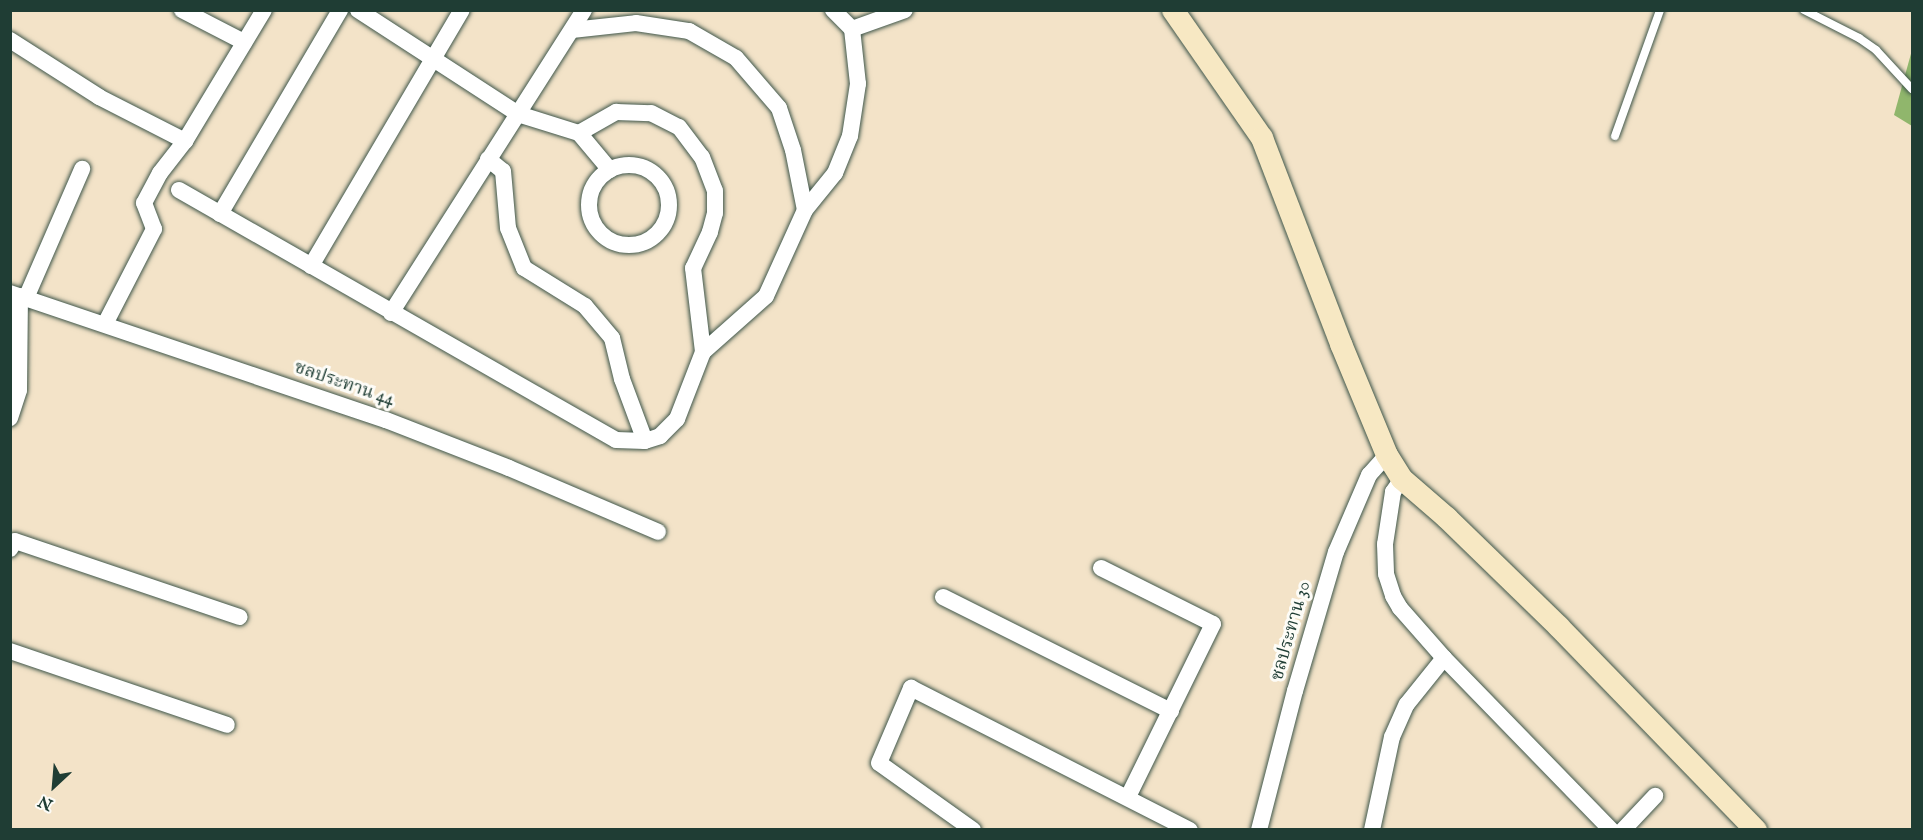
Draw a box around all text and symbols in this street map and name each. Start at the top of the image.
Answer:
street label: ชลประทาน 44 [291,358,397,412]
street label: ชลประทาน 30 [1268,579,1316,683]
north arrow [24,756,84,816]
text: N [36,790,57,814]

